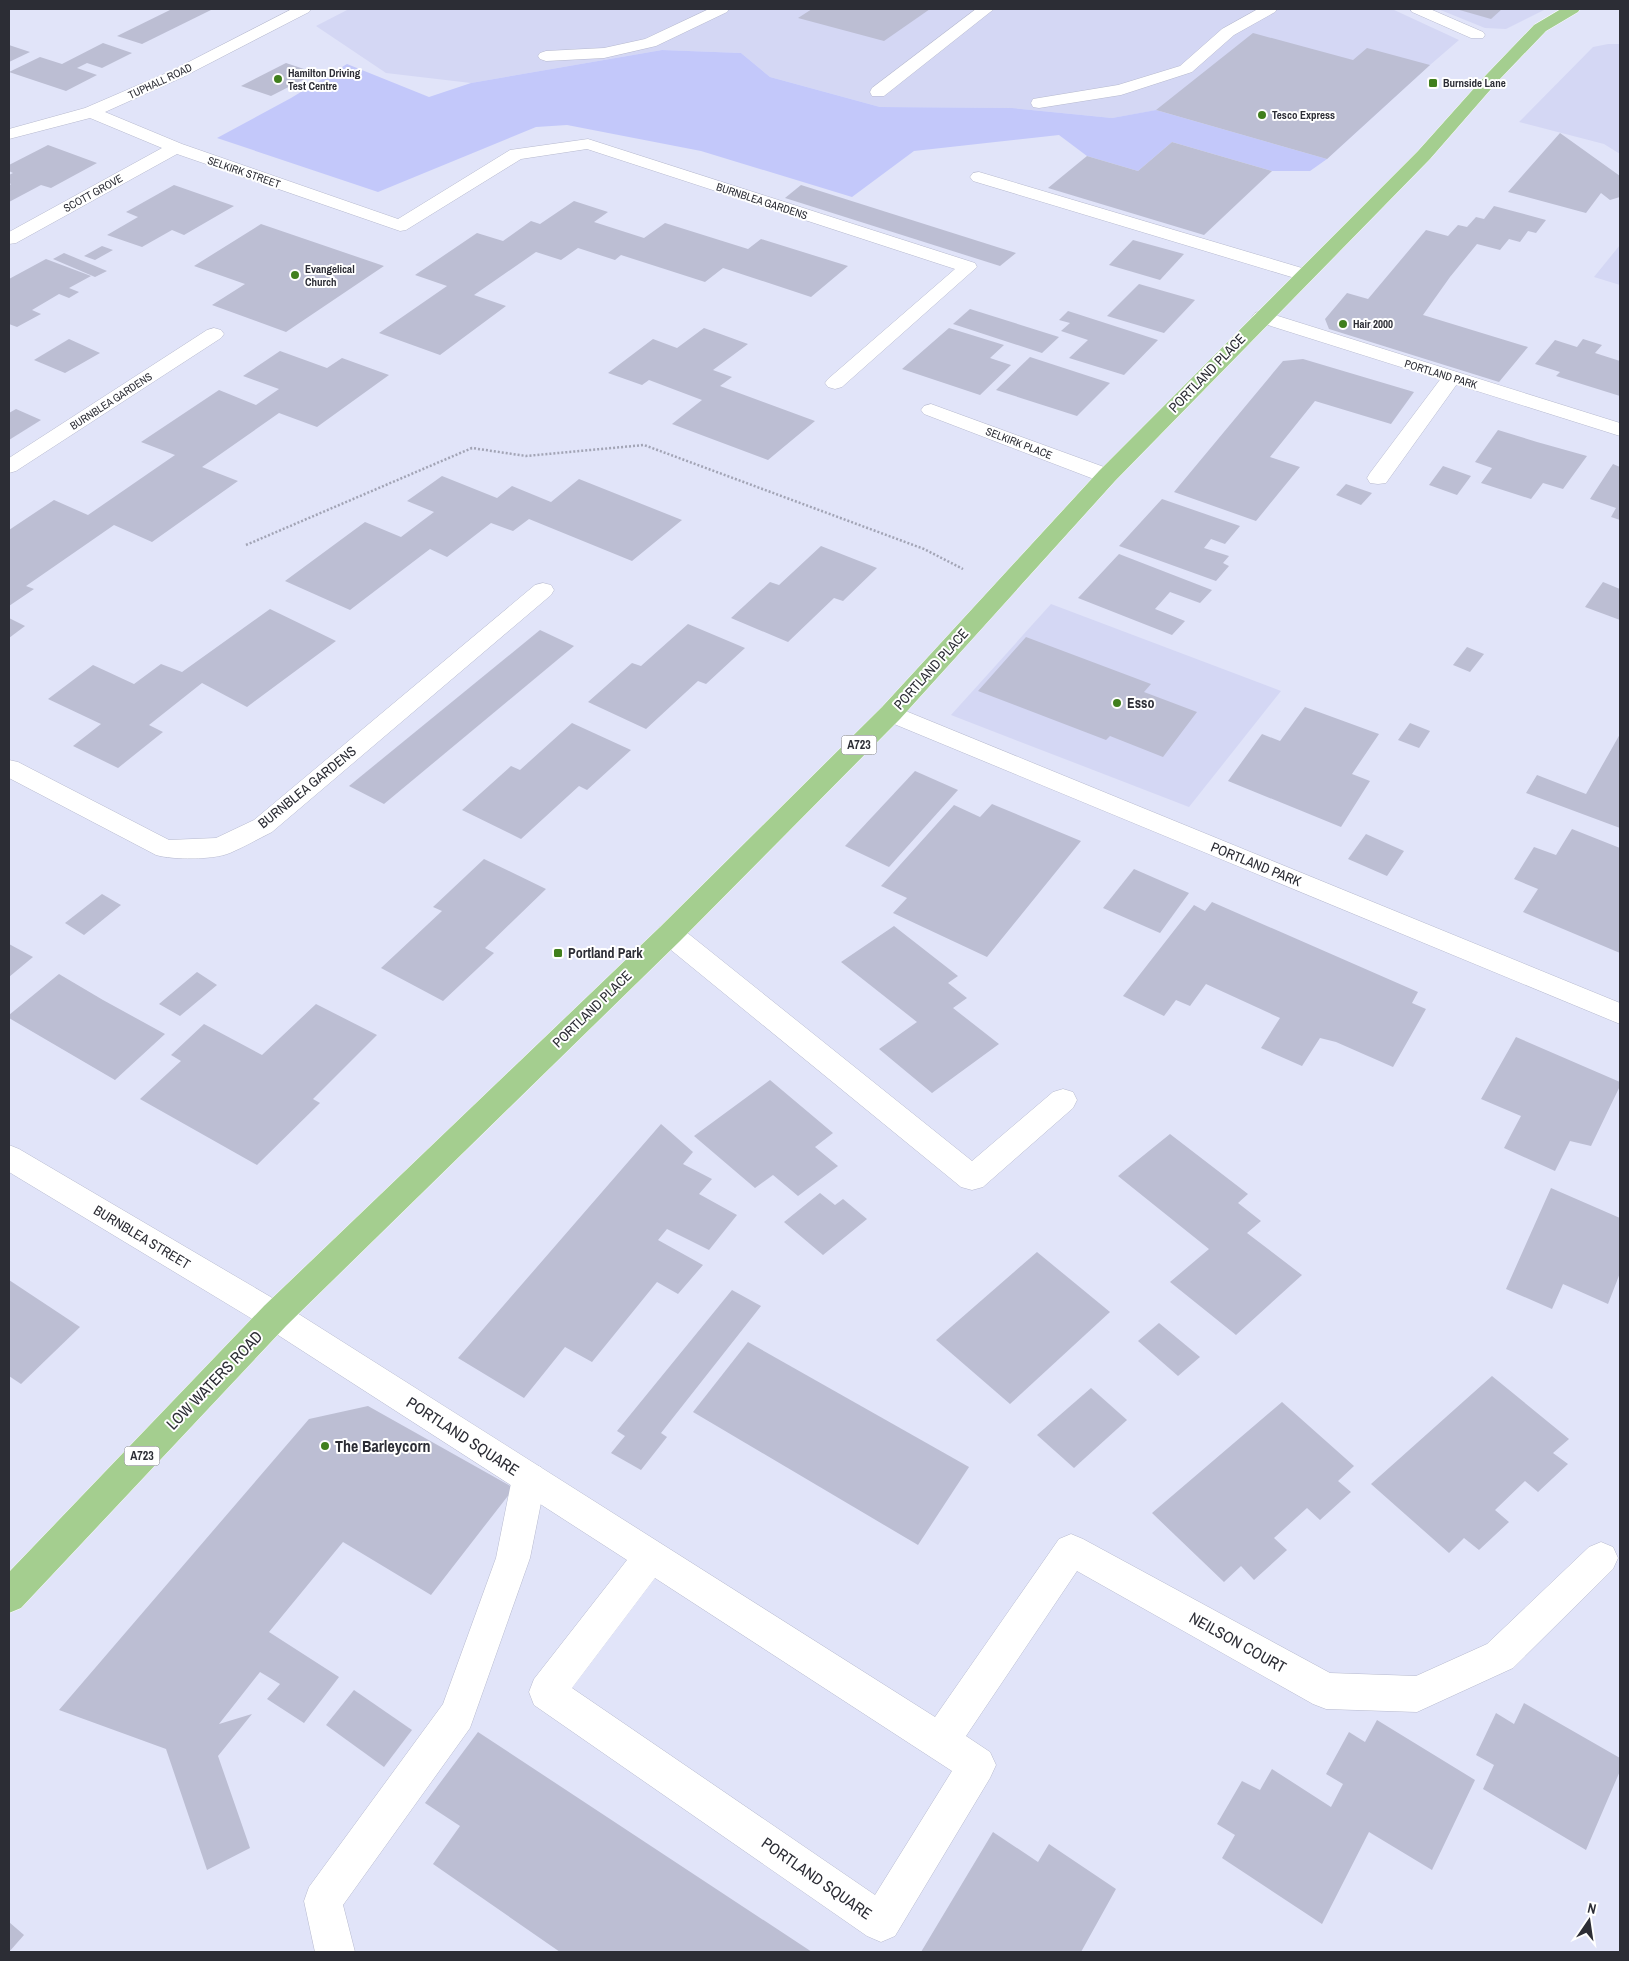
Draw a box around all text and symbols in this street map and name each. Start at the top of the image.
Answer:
street label: TUPHALL ROAD [126,60,194,102]
place label: Hamilton Driving Test Centre [288,66,361,93]
marker: Hamilton Driving Test Centre [272,73,284,85]
place label: Burnside Lane [1443,76,1506,90]
marker: Burnside Lane [1427,77,1439,89]
place label: Tesco Express [1272,108,1335,122]
marker: Tesco Express [1256,109,1268,121]
street label: SELKIRK STREET [206,153,283,191]
street label: SCOTT GROVE [61,171,125,215]
street label: BURNBLEA GARDENS [715,180,809,222]
place label: Evangelical Church [305,262,355,289]
marker: Evangelical Church [289,269,301,281]
place label: Hair 2000 [1353,317,1393,331]
marker: Hair 2000 [1337,318,1349,330]
street label: PORTLAND PLACE [1165,330,1249,416]
street label: PORTLAND PARK [1403,356,1479,392]
street label: BURNBLEA GARDENS [67,369,155,433]
street label: SELKIRK PLACE [984,424,1054,462]
street label: PORTLAND PLACE [890,625,972,713]
place label: Esso [1127,694,1154,712]
marker: Esso [1111,697,1123,709]
road number: A723 [842,736,876,754]
street label: BURNBLEA GARDENS [254,742,360,832]
street label: PORTLAND PARK [1208,838,1304,890]
place label: Portland Park [568,944,643,962]
marker: Portland Park [552,947,564,959]
street label: PORTLAND PLACE [549,967,635,1051]
street label: BURNBLEA STREET [90,1201,194,1273]
street label: LOW WATERS ROAD [161,1326,267,1434]
street label: PORTLAND SQUARE [402,1391,524,1481]
place label: The Barleycorn [335,1435,431,1457]
marker: The Barleycorn [319,1440,331,1452]
road number: A723 [124,1446,160,1465]
street label: NEILSON COURT [1186,1606,1290,1678]
street label: PORTLAND SQUARE [757,1832,877,1924]
north arrow [1564,1896,1614,1946]
text: N [1586,1899,1598,1918]

